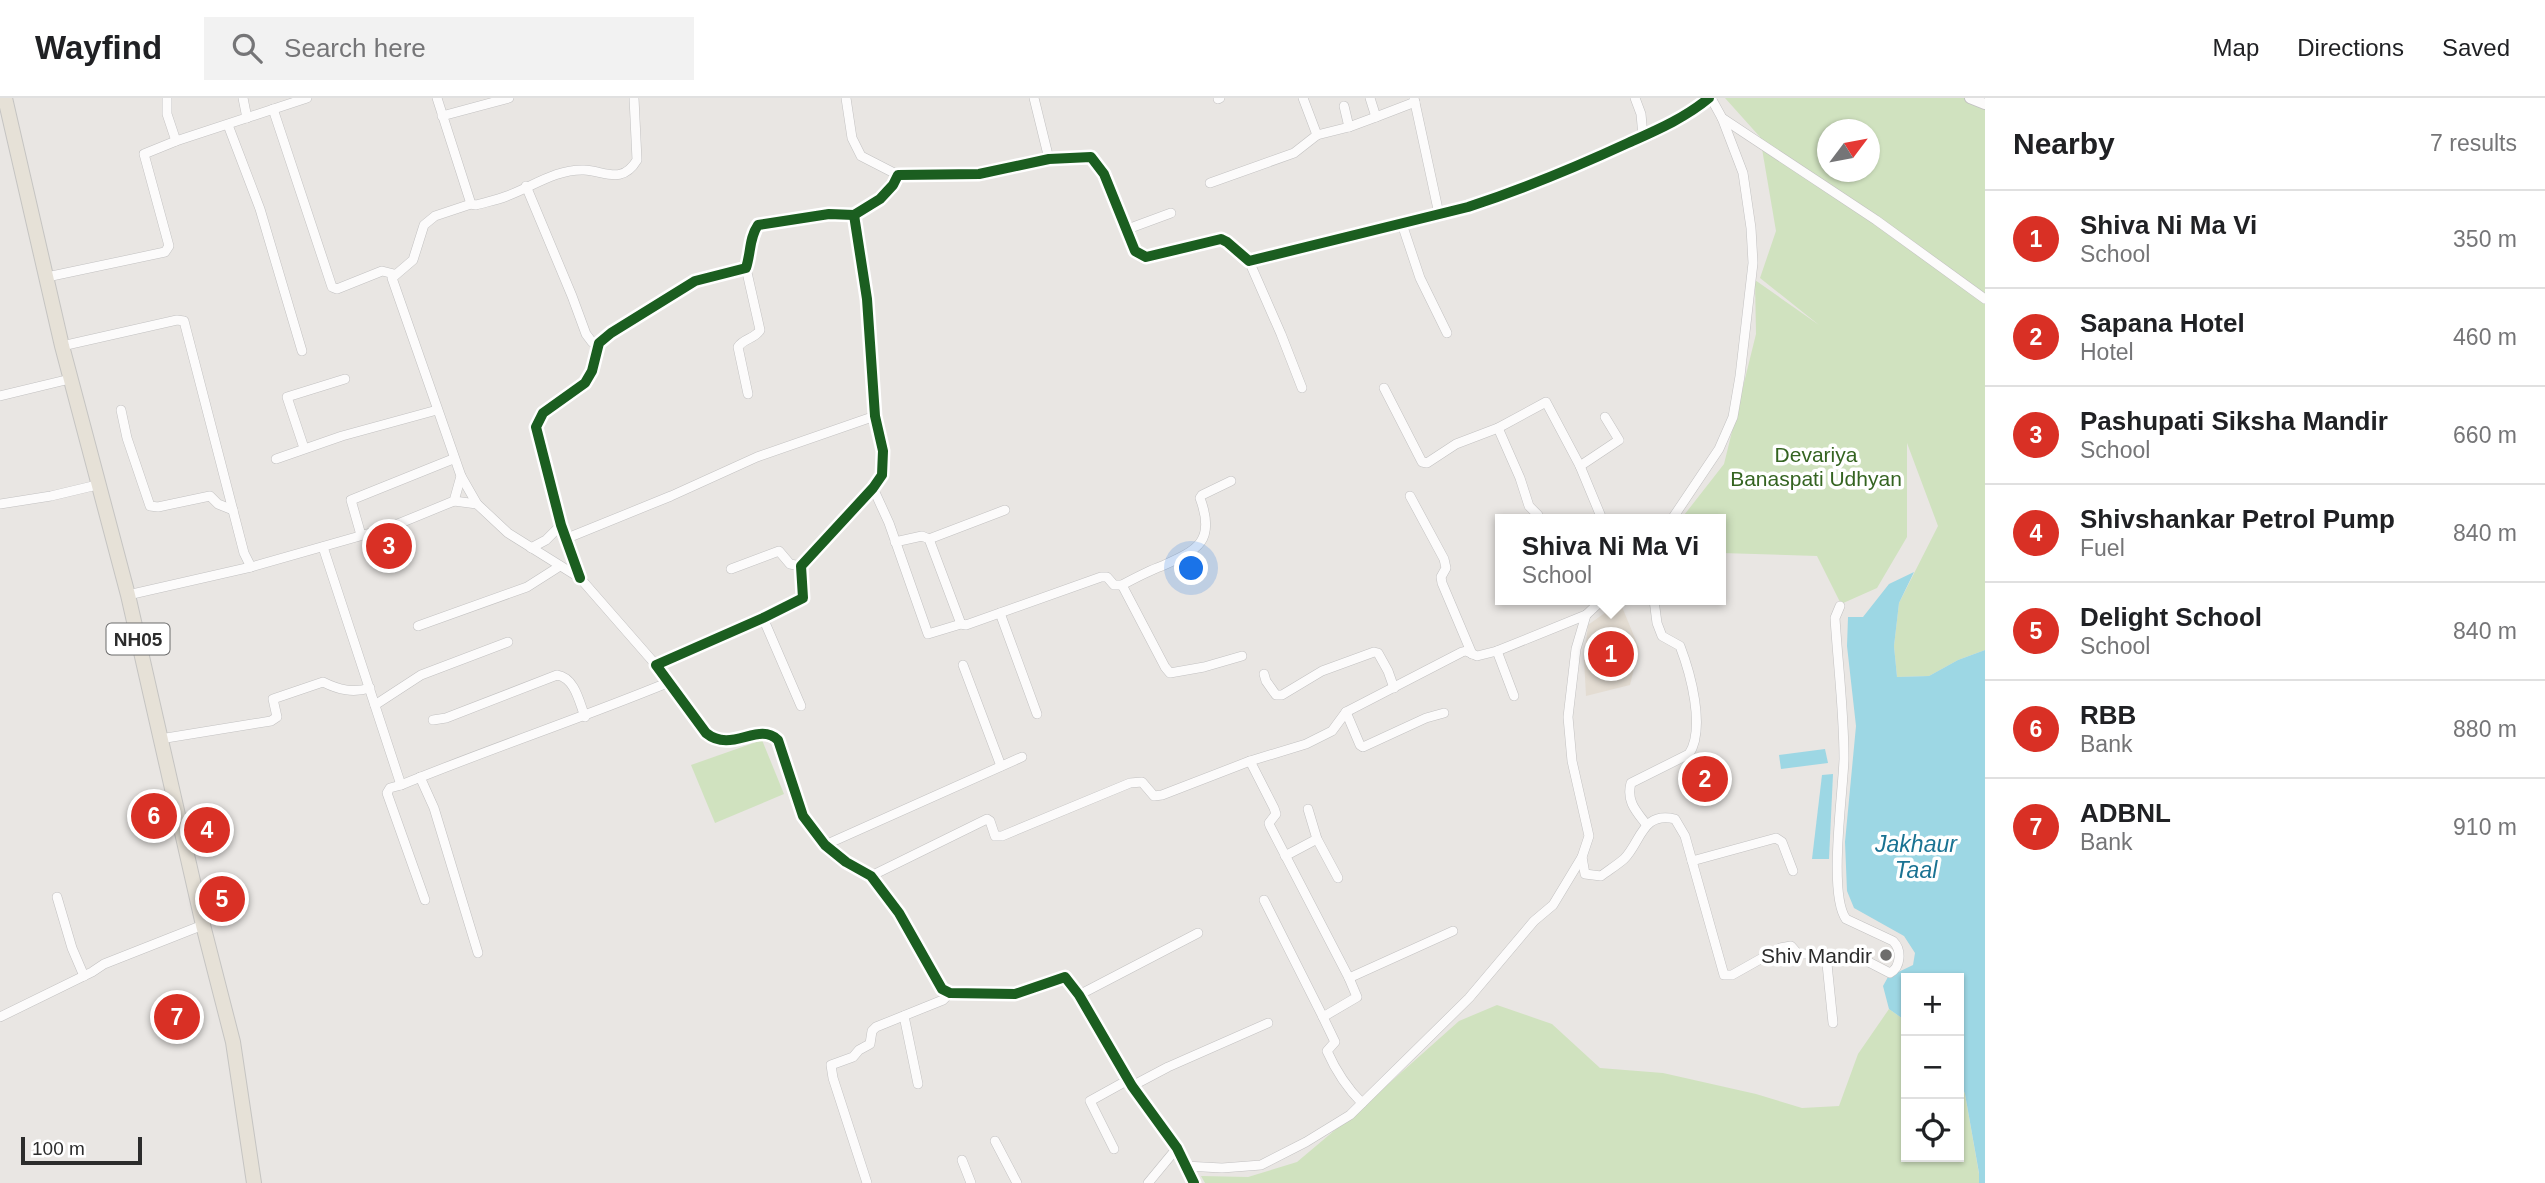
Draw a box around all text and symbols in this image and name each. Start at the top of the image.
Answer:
search box [204,17,694,80]
text: Wayfind [35,29,162,66]
icon: search [228,29,266,67]
text: Search here [284,33,426,63]
text: Map [2213,34,2259,61]
text: Directions [2297,34,2404,61]
text: Saved [2442,34,2510,61]
north arrow [1817,119,1880,182]
text: Nearby [2013,127,2115,160]
text: 7 results [2430,130,2517,156]
text: Shiva Ni Ma Vi [2080,210,2257,240]
text: 1 [2030,226,2042,252]
text: 350 m [2453,226,2517,252]
text: School [2080,241,2150,267]
text: Sapana Hotel [2080,308,2245,338]
text: 2 [2030,324,2042,350]
text: 460 m [2453,324,2517,350]
text: Hotel [2080,339,2134,365]
text: Pashupati Siksha Mandir [2080,406,2388,436]
text: 3 [2030,422,2042,448]
text: 660 m [2453,422,2517,448]
text: School [2080,437,2150,463]
park label: Devariya Banaspati Udhyan [1730,443,1902,490]
text: Shivshankar Petrol Pump [2080,504,2395,534]
popup [1495,514,1726,605]
pin: 3 [366,520,412,572]
text: 4 [2030,520,2042,546]
text: 840 m [2453,520,2517,546]
text: Shiva Ni Ma Vi [1522,531,1699,561]
text: Fuel [2080,535,2125,561]
your location [1174,551,1208,585]
text: School [1522,562,1592,588]
text: Delight School [2080,602,2262,632]
text: 5 [2030,618,2042,644]
text: 840 m [2453,618,2517,644]
road number: NH05 [106,624,170,654]
pin: 1 [1588,628,1634,680]
text: School [2080,633,2150,659]
text: RBB [2080,700,2136,730]
text: 6 [2030,716,2042,742]
text: 880 m [2453,716,2517,742]
text: Bank [2080,731,2132,757]
pin: 2 [1682,753,1728,805]
pin: 6 [131,790,177,842]
text: ADBNL [2080,798,2171,828]
pin: 4 [184,804,230,856]
text: 7 [2030,814,2042,840]
text: 910 m [2453,814,2517,840]
text: Bank [2080,829,2132,855]
water label: Jakhaur Taal [1874,831,1958,883]
pin: 5 [199,873,245,925]
place label: Shiv Mandir [1761,944,1872,967]
marker: Shiv Mandir [1878,947,1894,963]
map controls [1901,973,1964,1162]
button: + [1901,973,1964,1036]
pin: 7 [154,991,200,1043]
button: − [1901,1036,1964,1099]
button: locate [1901,1099,1964,1162]
scale bar [21,1134,142,1166]
text: 100 m [32,1138,85,1159]

